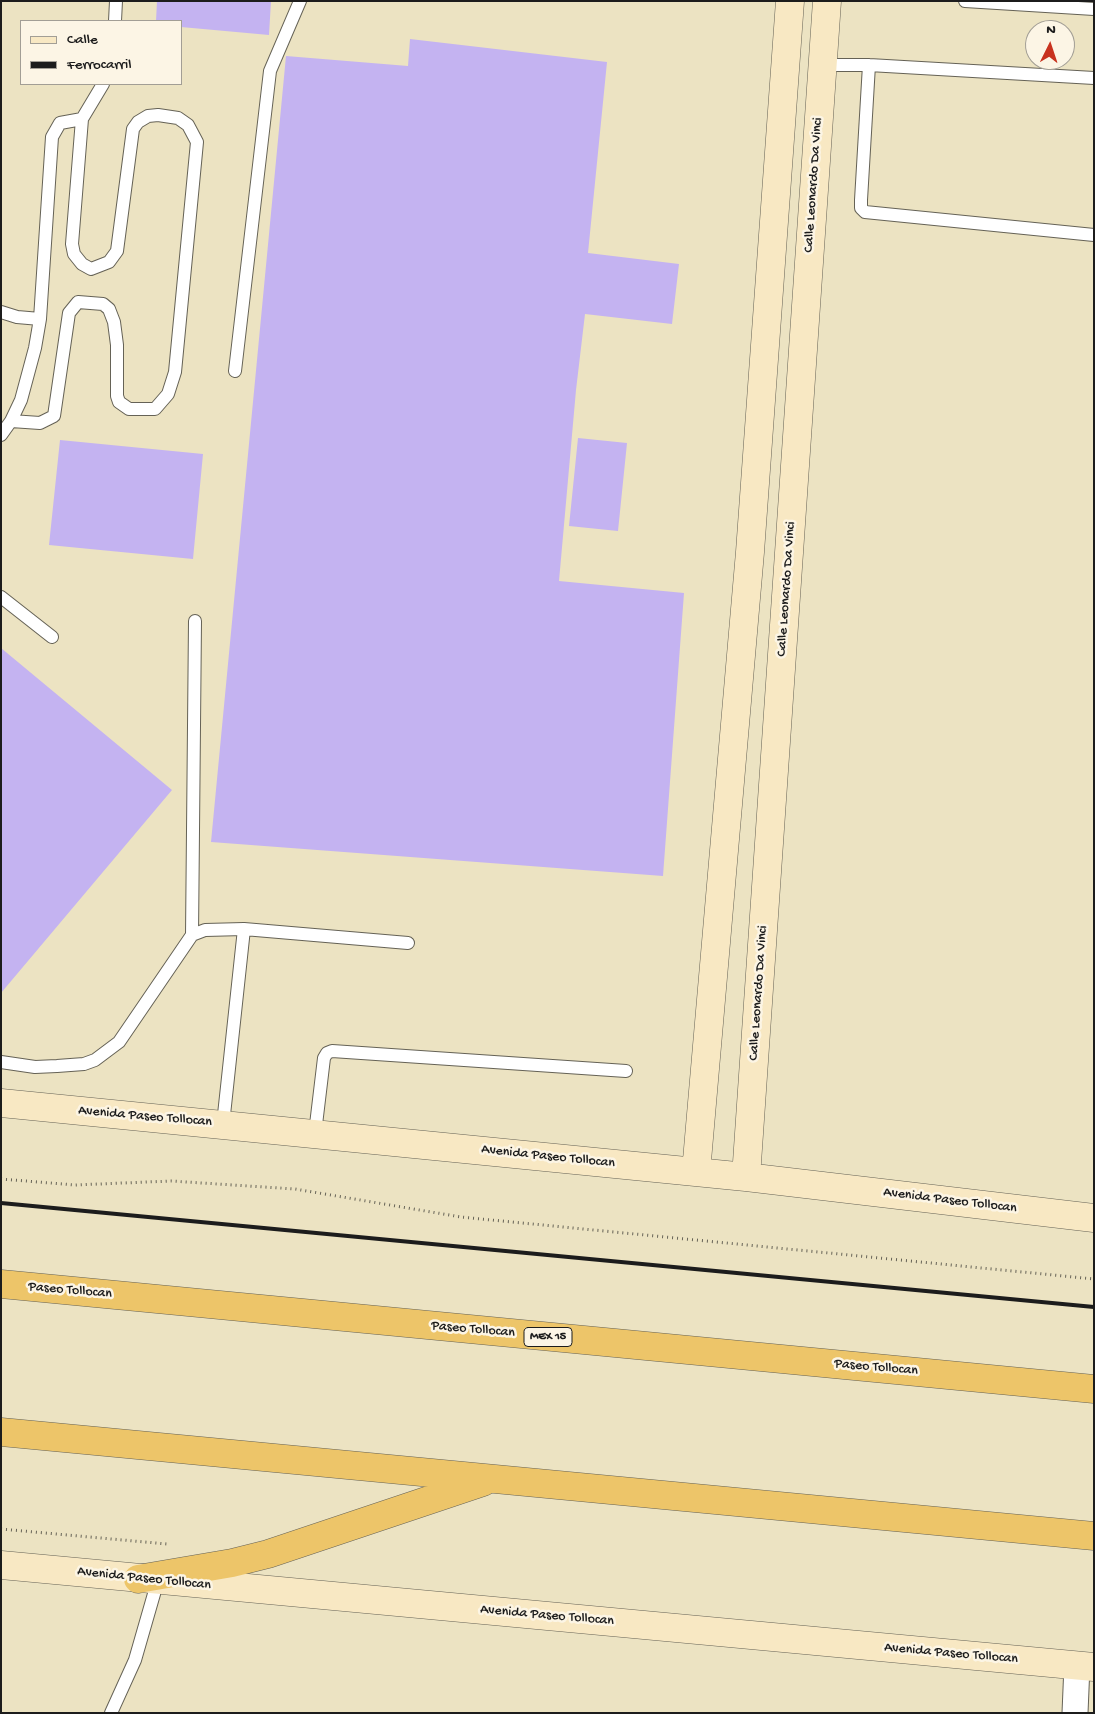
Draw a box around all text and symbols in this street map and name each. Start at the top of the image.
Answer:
legend [20,20,182,85]
north arrow [1025,20,1075,70]
text: N [1046,22,1056,39]
text: Calle [67,31,98,49]
text: Ferrocarril [67,56,131,74]
street label: Calle Leonardo Da Vinci [801,117,827,253]
street label: Calle Leonardo Da Vinci [774,521,800,657]
street label: Calle Leonardo Da Vinci [746,925,772,1061]
street label: Avenida Paseo Tollocan [77,1103,213,1131]
street label: Avenida Paseo Tollocan [480,1142,616,1172]
street label: Avenida Paseo Tollocan [882,1184,1018,1218]
street label: Paseo Tollocan [28,1279,112,1303]
street label: Paseo Tollocan [431,1318,515,1342]
road number: MEX 15 [524,1328,572,1346]
street label: Paseo Tollocan [834,1356,918,1380]
street label: Avenida Paseo Tollocan [76,1564,212,1594]
street label: Avenida Paseo Tollocan [479,1602,615,1630]
street label: Avenida Paseo Tollocan [883,1640,1019,1668]

